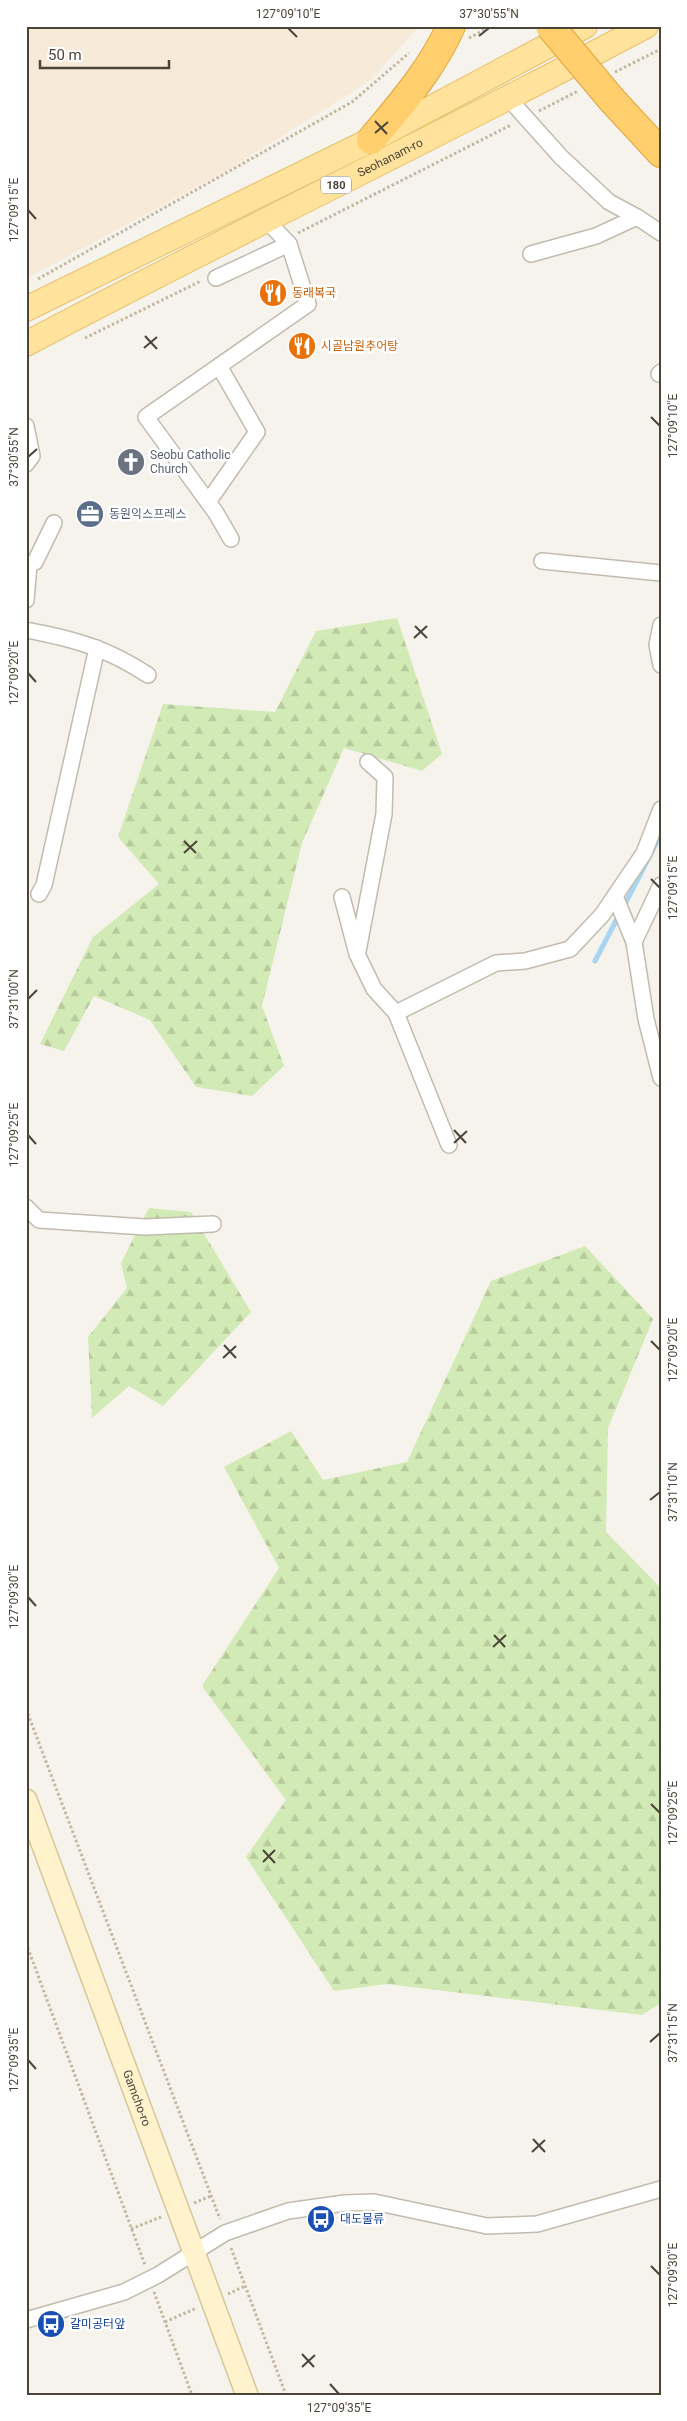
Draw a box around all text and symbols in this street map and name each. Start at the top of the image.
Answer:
text: 127°09'10"E [256,7,320,21]
text: 37°30'55"N [459,7,519,21]
scale bar [40,38,169,70]
text: 50 m [48,46,82,64]
street label: Seohanam-ro [355,135,425,180]
road number: 180 [321,176,351,194]
text: 127°09'15"E [7,178,21,242]
restaurant icon: 동래복국 [258,278,288,308]
place label: 동래복국 [292,286,336,300]
restaurant icon: 시골남원추어탕 [287,331,317,361]
place label: 시골남원추어탕 [321,339,398,353]
text: 127°09'10"E [666,394,680,458]
text: 37°30'55"N [7,427,21,487]
church icon: Seobu Catholic Church [116,447,146,477]
place label: Seobu Catholic Church [150,448,231,476]
office icon: 동원익스프레스 [75,499,105,529]
place label: 동원익스프레스 [109,507,186,521]
text: 127°09'20"E [7,641,21,705]
text: 127°09'15"E [666,856,680,920]
text: 37°31'00"N [7,969,21,1029]
text: 127°09'25"E [7,1103,21,1167]
text: 127°09'20"E [666,1318,680,1382]
text: 37°31'10"N [666,1462,680,1522]
text: 127°09'30"E [7,1565,21,1629]
text: 127°09'25"E [666,1781,680,1845]
text: 37°31'15"N [666,2003,680,2063]
text: 127°09'35"E [7,2028,21,2092]
street label: Gamcho-ro [120,2068,154,2128]
bus stop icon: 대도물류 [306,2204,336,2234]
place label: 대도물류 [340,2212,384,2226]
text: 127°09'30"E [666,2243,680,2307]
bus stop icon: 갈미공터앞 [36,2309,66,2339]
place label: 갈미공터앞 [70,2317,125,2331]
text: 127°09'35"E [307,2401,371,2415]

